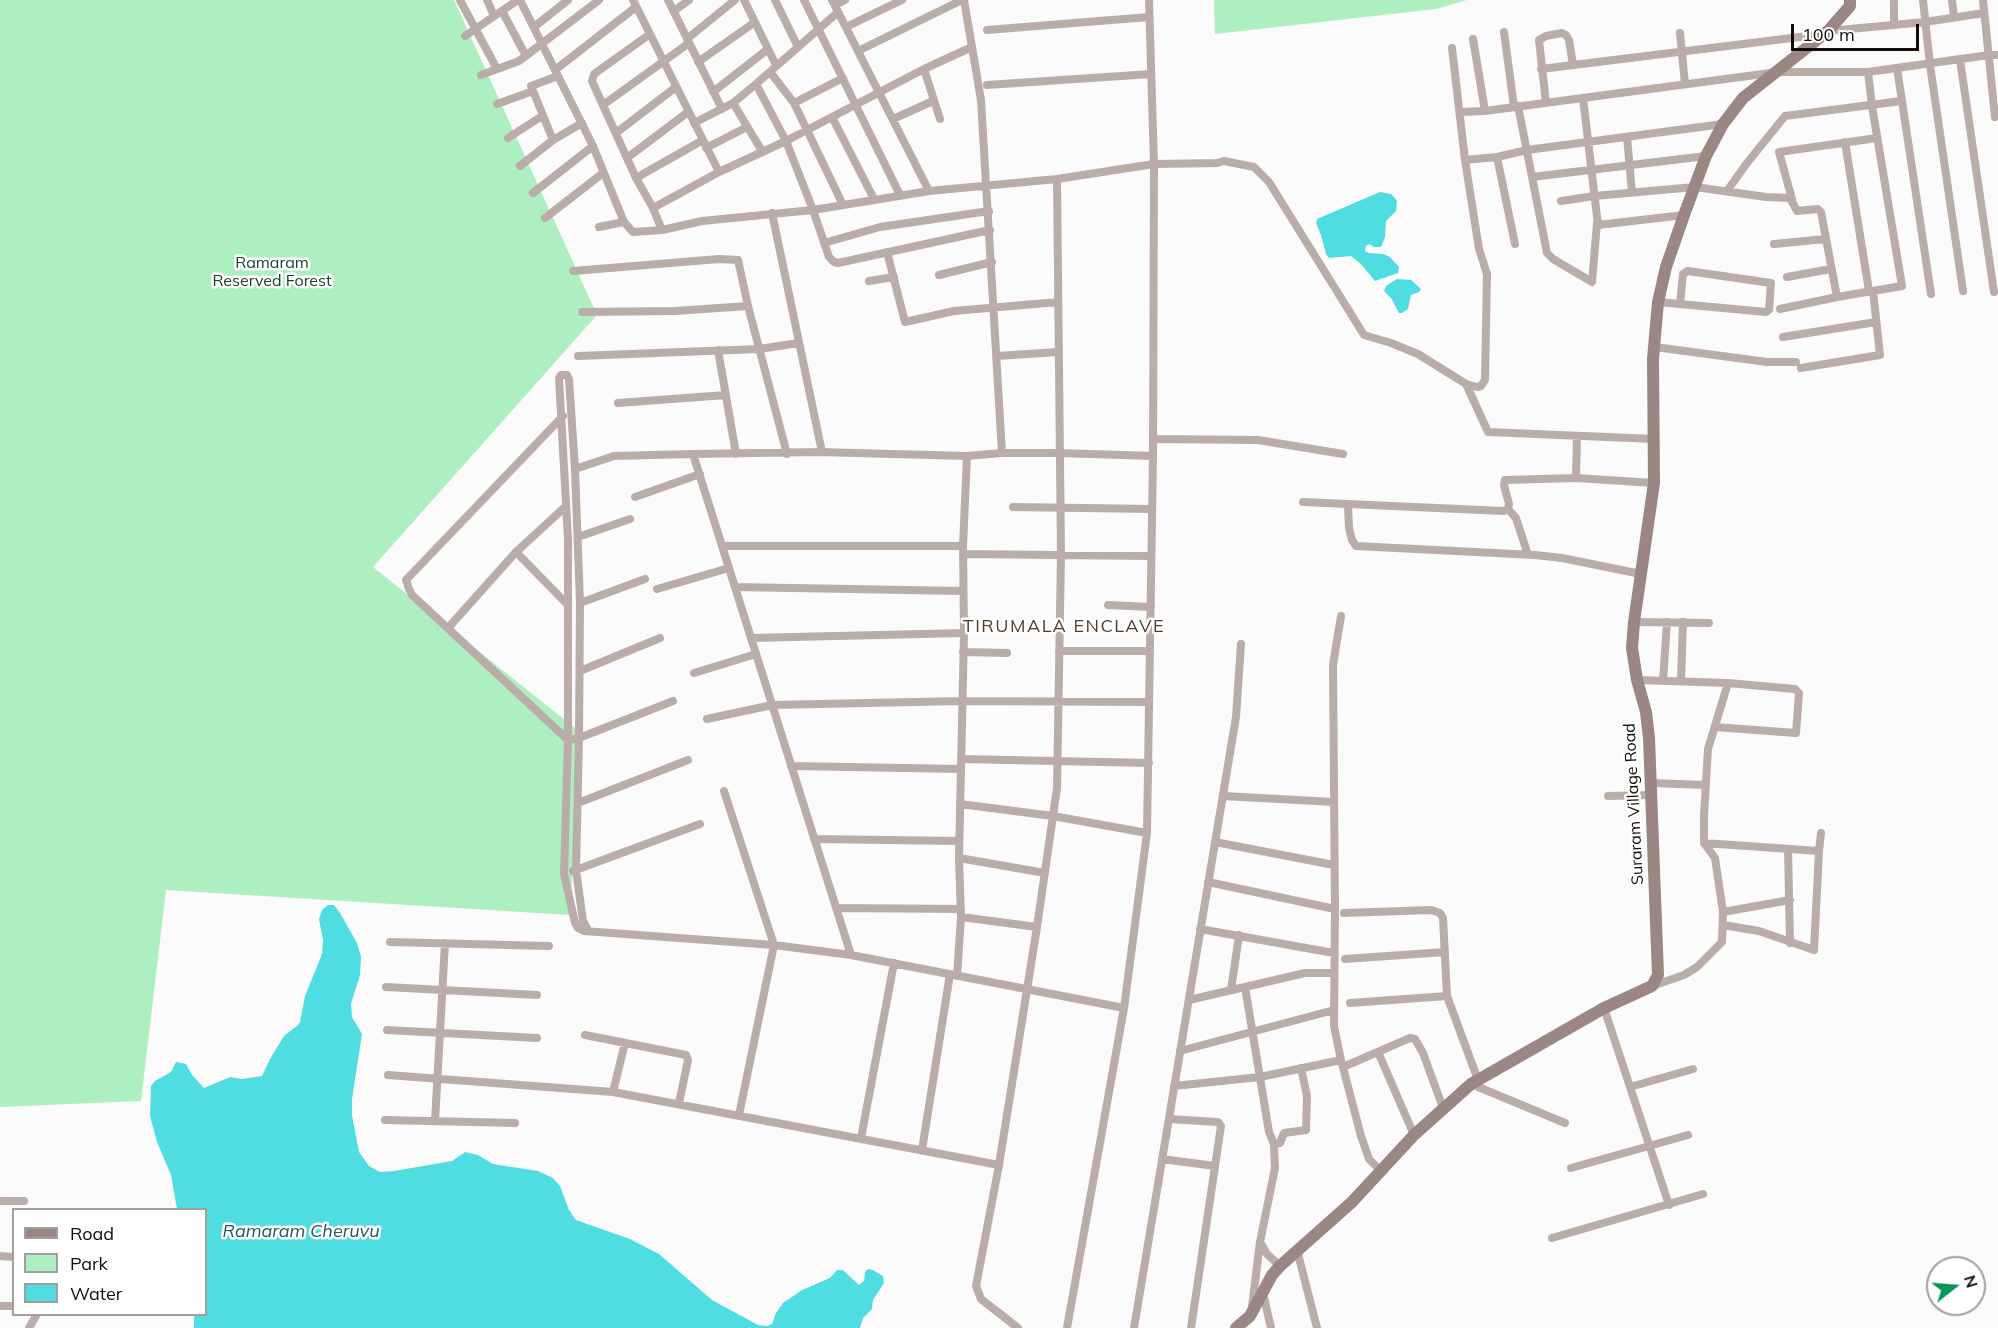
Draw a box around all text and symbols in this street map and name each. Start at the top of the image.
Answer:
scale bar [1794,12,1922,50]
text: 100 m [1802,23,1855,46]
park label: Ramaram Reserved Forest [212,253,332,291]
district label: TIRUMALA ENCLAVE [963,616,1165,638]
street label: Suraram Village Road [1620,723,1648,885]
legend [12,1208,207,1316]
water label: Ramaram Cheruvu [222,1221,380,1243]
text: Road [70,1222,114,1245]
text: Park [70,1252,108,1275]
north arrow [1926,1256,1986,1316]
text: N [1960,1273,1983,1290]
text: Water [70,1282,122,1305]

